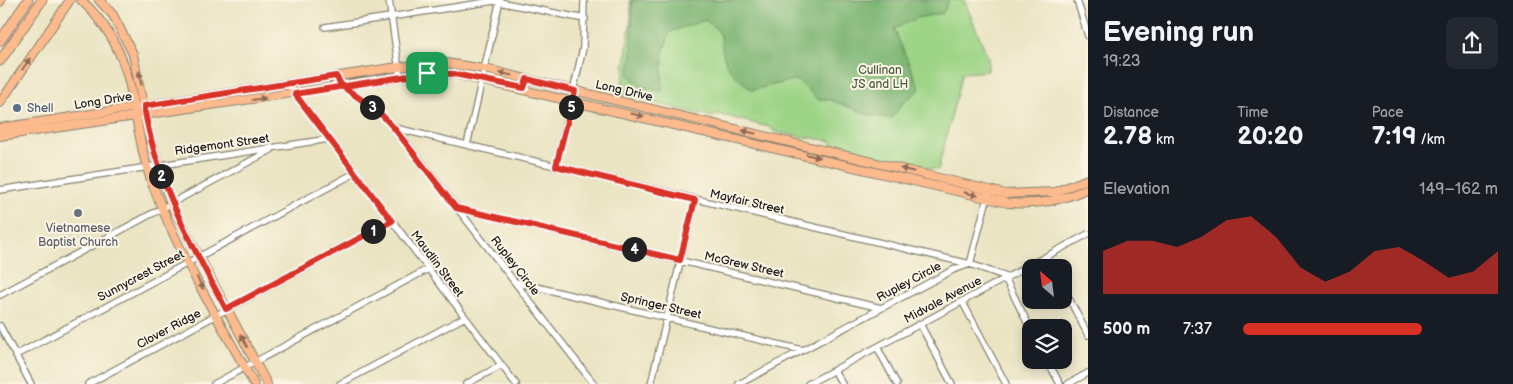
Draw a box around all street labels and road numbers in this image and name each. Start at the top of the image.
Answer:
street label: Long Drive [594,77,654,105]
street label: Long Drive [73,89,133,113]
street label: Ridgemont Street [174,131,271,159]
street label: Mayfair Street [708,186,786,218]
street label: Maudlin Street [407,228,467,300]
street label: Rupley Circle [487,233,543,299]
street label: Sunnycrest Street [95,247,187,305]
street label: McGrew Street [703,249,785,281]
street label: Rupley Circle [874,259,944,305]
street label: Midvale Avenue [902,273,984,327]
street label: Springer Street [619,289,703,323]
street label: Clover Ridge [134,306,204,352]

